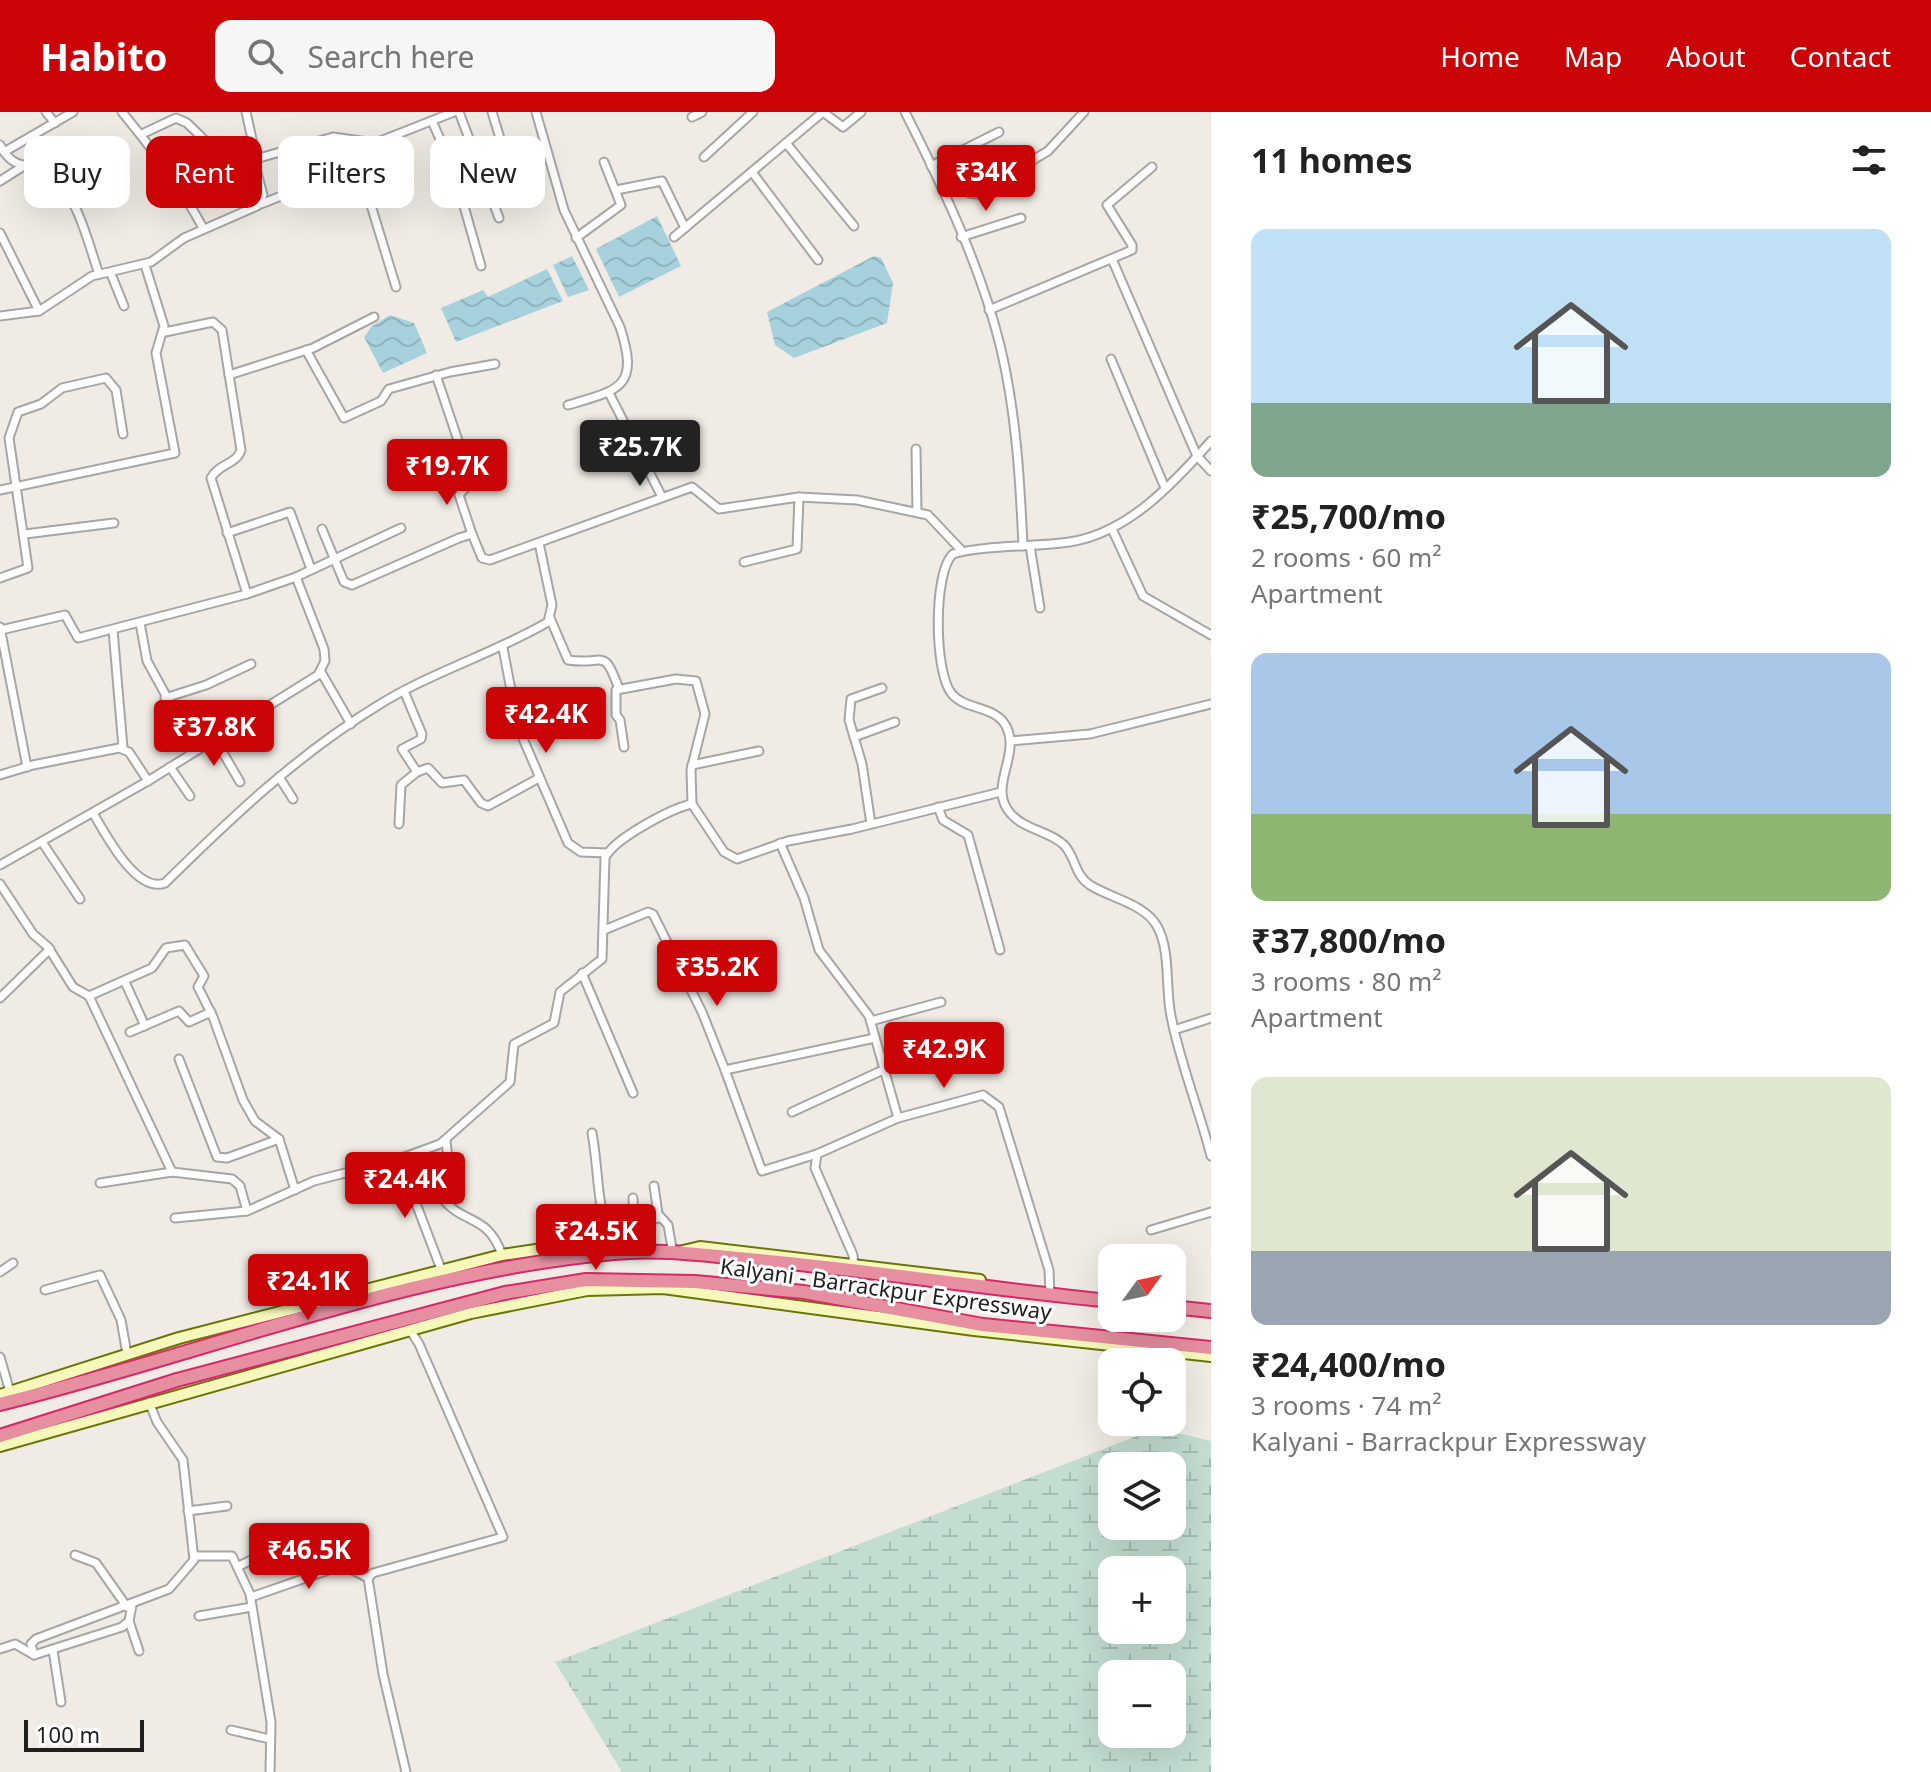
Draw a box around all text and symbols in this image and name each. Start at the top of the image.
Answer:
search box [215,20,775,92]
text: Habito [40,30,167,82]
icon: search [243,34,287,78]
text: Search here [307,36,474,77]
text: Home [1440,37,1520,75]
text: Map [1564,37,1622,75]
text: About [1666,37,1746,75]
text: Contact [1790,37,1891,75]
chip: Buy [24,136,130,208]
chip: Rent [146,136,262,208]
chip: Filters [278,136,414,208]
chip: New [430,136,545,208]
text: 11 homes [1251,137,1413,183]
icon: filters [1847,138,1891,182]
pin: ₹34K [939,145,1033,213]
text: ₹34K [955,153,1017,189]
icon: home [1499,281,1643,425]
pin: ₹25.7K [575,420,705,488]
text: ₹25.7K [598,428,682,464]
pin: ₹19.7K [382,439,512,507]
text: ₹19.7K [405,447,489,483]
text: ₹25,700/mo [1251,493,1446,539]
text: 2 rooms · 60 m² [1251,539,1441,575]
text: Apartment [1251,575,1383,611]
pin: ₹42.4K [481,687,611,755]
text: ₹42.4K [504,695,588,731]
pin: ₹37.8K [149,700,279,768]
icon: home [1499,705,1643,849]
text: ₹37.8K [172,708,256,744]
text: ₹37,800/mo [1251,917,1446,963]
pin: ₹35.2K [652,940,782,1008]
text: ₹35.2K [675,948,759,984]
text: 3 rooms · 80 m² [1251,963,1441,999]
text: Apartment [1251,999,1383,1035]
pin: ₹42.9K [879,1022,1009,1090]
text: ₹42.9K [902,1030,986,1066]
icon: home [1499,1129,1643,1273]
pin: ₹24.4K [340,1152,470,1220]
text: ₹24.4K [363,1160,447,1196]
pin: ₹24.5K [531,1204,661,1272]
text: ₹24.5K [554,1212,638,1248]
north arrow [1098,1244,1186,1332]
map controls [1098,1244,1186,1748]
street label: Kalyani - Barrackpur Expressway [718,1250,1054,1326]
pin: ₹24.1K [243,1254,373,1322]
text: ₹24.1K [266,1262,350,1298]
text: ₹24,400/mo [1251,1341,1446,1387]
button: locate [1098,1348,1186,1436]
text: 3 rooms · 74 m² [1251,1387,1441,1423]
text: Kalyani - Barrackpur Expressway [1251,1423,1646,1459]
button: layers [1098,1452,1186,1540]
pin: ₹46.5K [244,1523,374,1591]
text: ₹46.5K [267,1531,351,1567]
button: + [1098,1556,1186,1644]
button: − [1098,1660,1186,1748]
scale bar [24,1716,144,1752]
text: 100 m [36,1719,100,1749]

